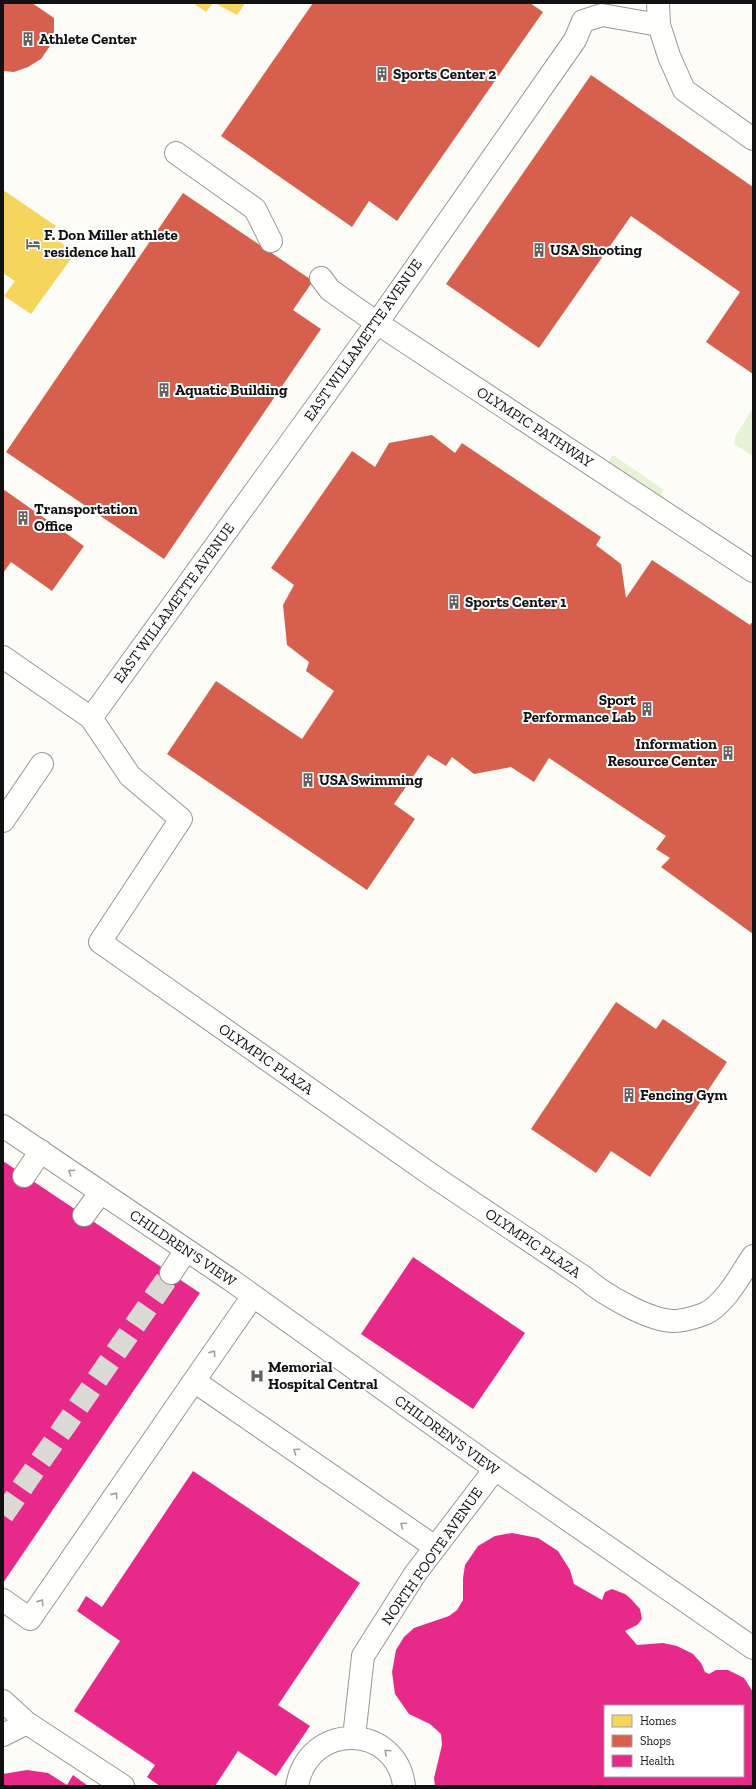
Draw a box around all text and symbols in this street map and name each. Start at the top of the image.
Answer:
place label: Athlete Center [39,30,137,48]
building icon: Athlete Center [20,31,36,47]
place label: Sports Center 2 [393,65,496,83]
building icon: Sports Center 2 [374,66,390,82]
place label: F. Don Miller athlete residence hall [44,226,178,261]
hotel icon: F. Don Miller athlete residence hall [25,236,41,252]
place label: USA Shooting [550,241,643,259]
building icon: USA Shooting [531,242,547,258]
street label: EAST WILLAMETTE AVENUE [300,255,426,425]
place label: Aquatic Building [175,381,288,399]
building icon: Aquatic Building [156,382,172,398]
street label: OLYMPIC PATHWAY [473,383,597,472]
place label: Transportation Office [34,500,138,535]
building icon: Transportation Office [15,510,31,526]
street label: EAST WILLAMETTE AVENUE [110,519,238,687]
place label: Sports Center 1 [465,593,566,611]
building icon: Sports Center 1 [446,594,462,610]
place label: Sport Performance Lab [523,691,637,726]
building icon: Sport Performance Lab [639,701,655,717]
place label: Information Resource Center [607,735,717,770]
building icon: Information Resource Center [720,745,736,761]
place label: USA Swimming [319,771,423,789]
building icon: USA Swimming [300,772,316,788]
street label: OLYMPIC PLAZA [215,1020,317,1099]
place label: Fencing Gym [640,1086,728,1104]
building icon: Fencing Gym [621,1087,637,1103]
one-way arrow [68,1170,75,1177]
street label: OLYMPIC PLAZA [482,1204,585,1282]
street label: CHILDREN'S VIEW [126,1206,240,1290]
one-way arrow [208,1350,216,1357]
place label: Memorial Hospital Central [268,1358,378,1393]
hospital icon: Memorial Hospital Central [249,1368,265,1384]
street label: CHILDREN'S VIEW [391,1391,503,1479]
one-way arrow [293,1448,300,1456]
street label: NORTH FOOTE AVENUE [378,1484,486,1628]
one-way arrow [110,1492,118,1499]
one-way arrow [400,1522,407,1530]
one-way arrow [36,1599,44,1606]
legend [604,1705,744,1777]
text: Homes [640,1714,676,1728]
text: Shops [640,1734,671,1748]
one-way arrow [384,1750,392,1757]
text: Health [640,1754,675,1768]

